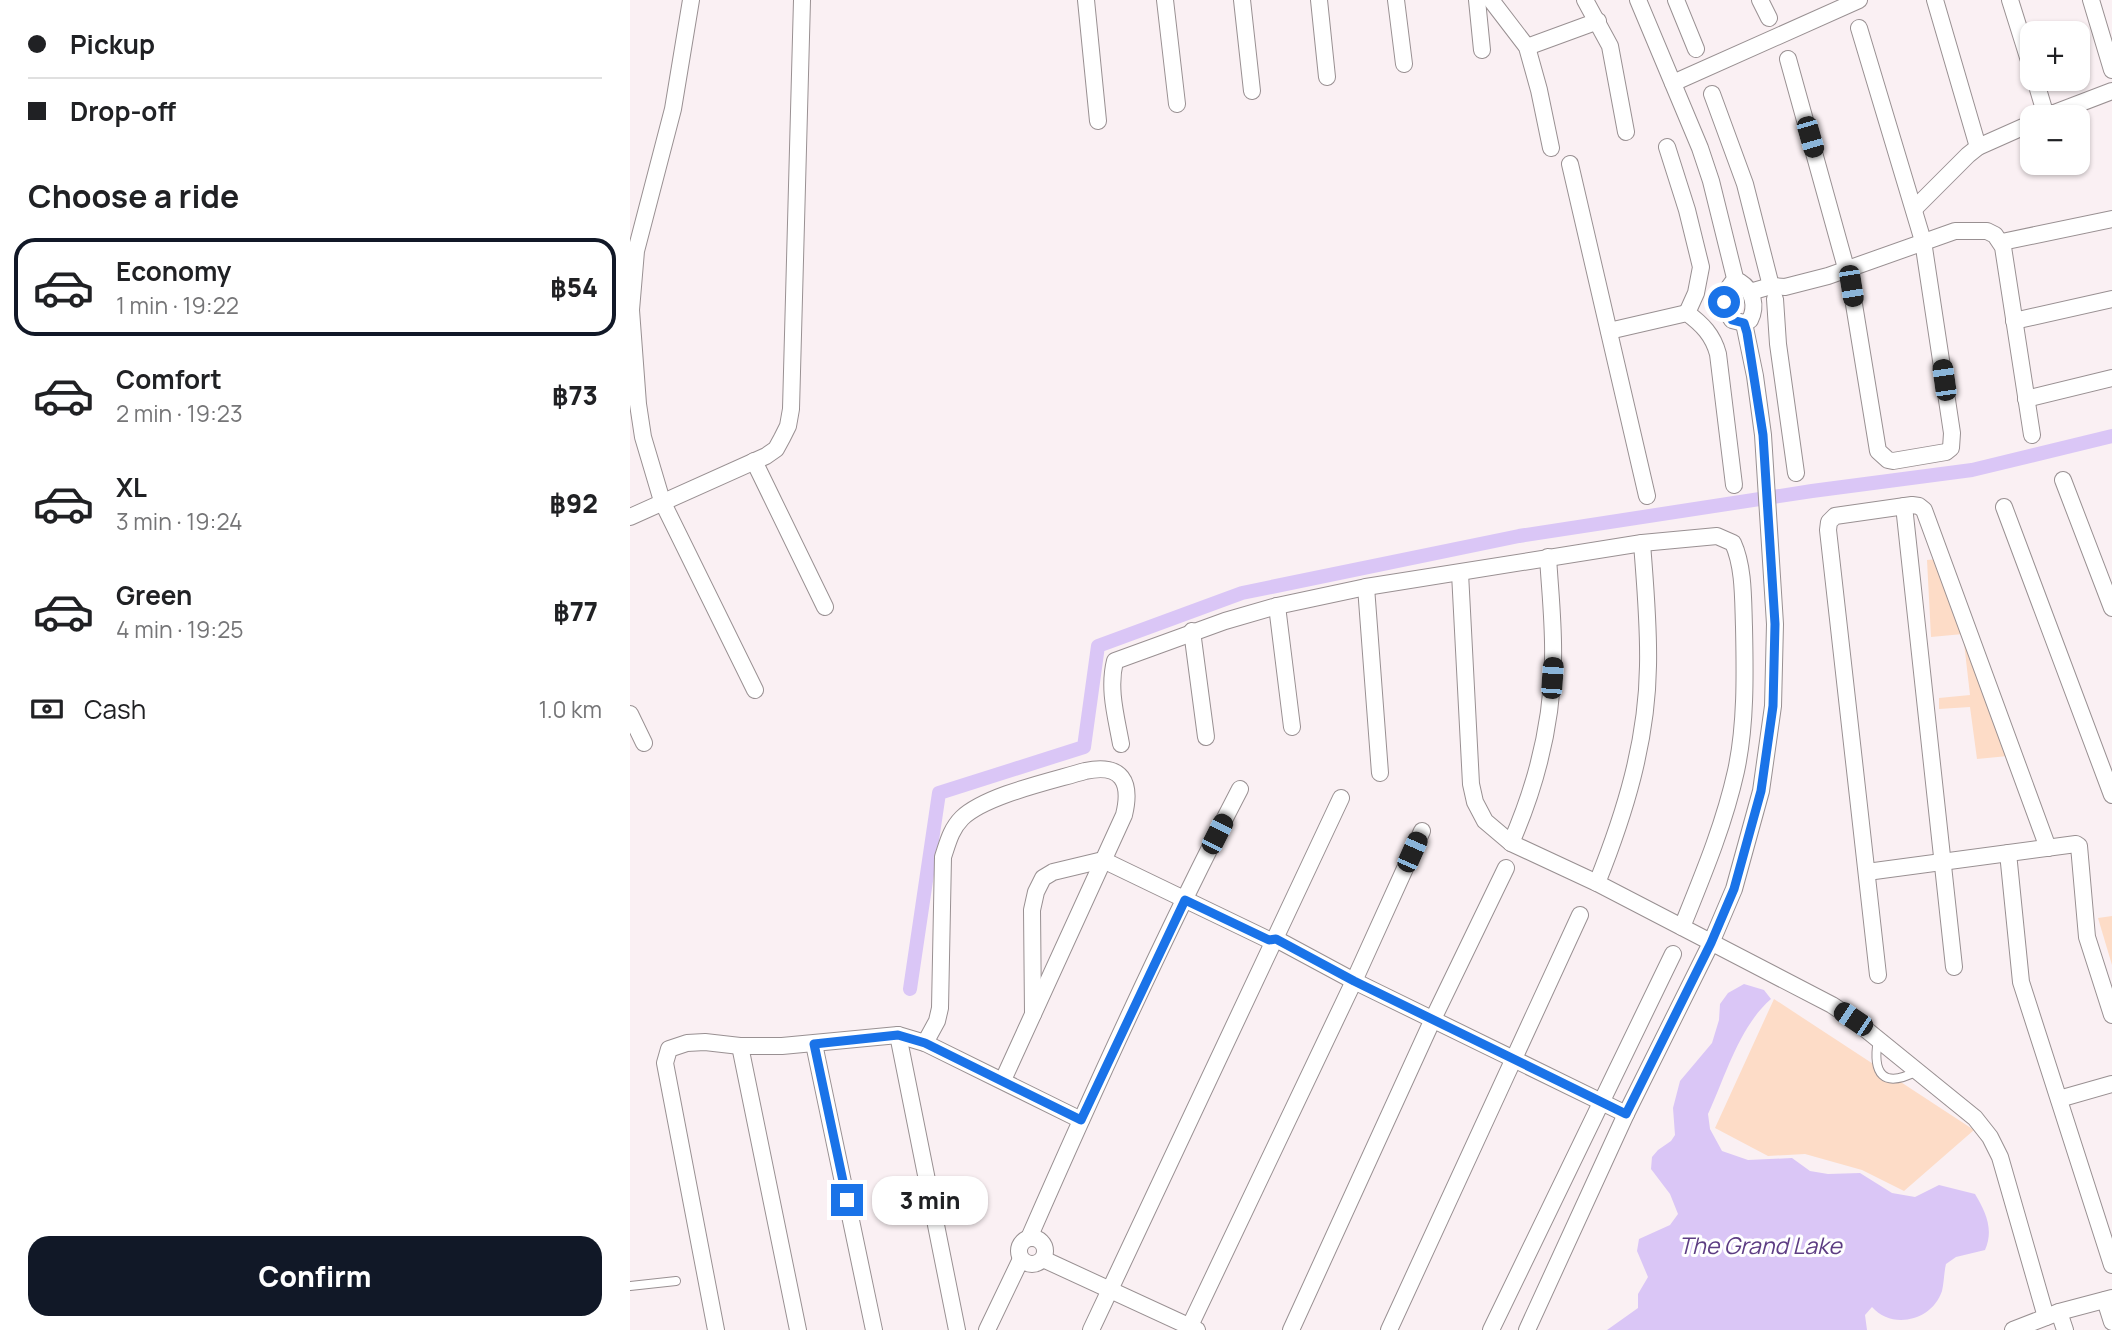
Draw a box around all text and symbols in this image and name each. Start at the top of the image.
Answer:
map controls [2020,21,2090,175]
button: + [2020,21,2090,91]
text: Pickup [70,26,155,62]
text: Drop-off [70,93,176,129]
button: − [2020,105,2090,175]
car [1795,114,1826,160]
text: Choose a ride [28,174,239,218]
text: Economy [116,253,231,289]
icon: car [32,256,95,319]
car [1838,264,1865,308]
text: ฿54 [550,269,598,305]
route start [1708,286,1740,318]
text: 1 min · 19:22 [116,289,239,321]
car [1931,358,1958,402]
text: Comfort [116,361,222,397]
icon: car [32,364,95,427]
text: ฿73 [552,377,598,413]
text: 2 min · 19:23 [116,397,243,429]
text: XL [116,469,147,505]
icon: car [32,472,95,535]
text: ฿92 [550,485,598,521]
text: 3 min · 19:24 [116,505,243,537]
text: Green [116,577,192,613]
icon: car [32,580,95,643]
text: ฿77 [553,593,598,629]
text: 4 min · 19:25 [116,613,244,645]
car [1541,656,1564,700]
icon: cash [28,690,66,728]
text: Cash [84,691,146,727]
text: 1.0 km [539,693,602,725]
car [1199,811,1236,857]
car [1394,829,1431,875]
car [1830,999,1877,1039]
callout: 3 min [872,1176,987,1224]
route end [831,1184,863,1216]
text: 3 min [900,1184,960,1216]
water label: The Grand Lake [1678,1229,1843,1261]
button: Confirm [28,1236,602,1316]

